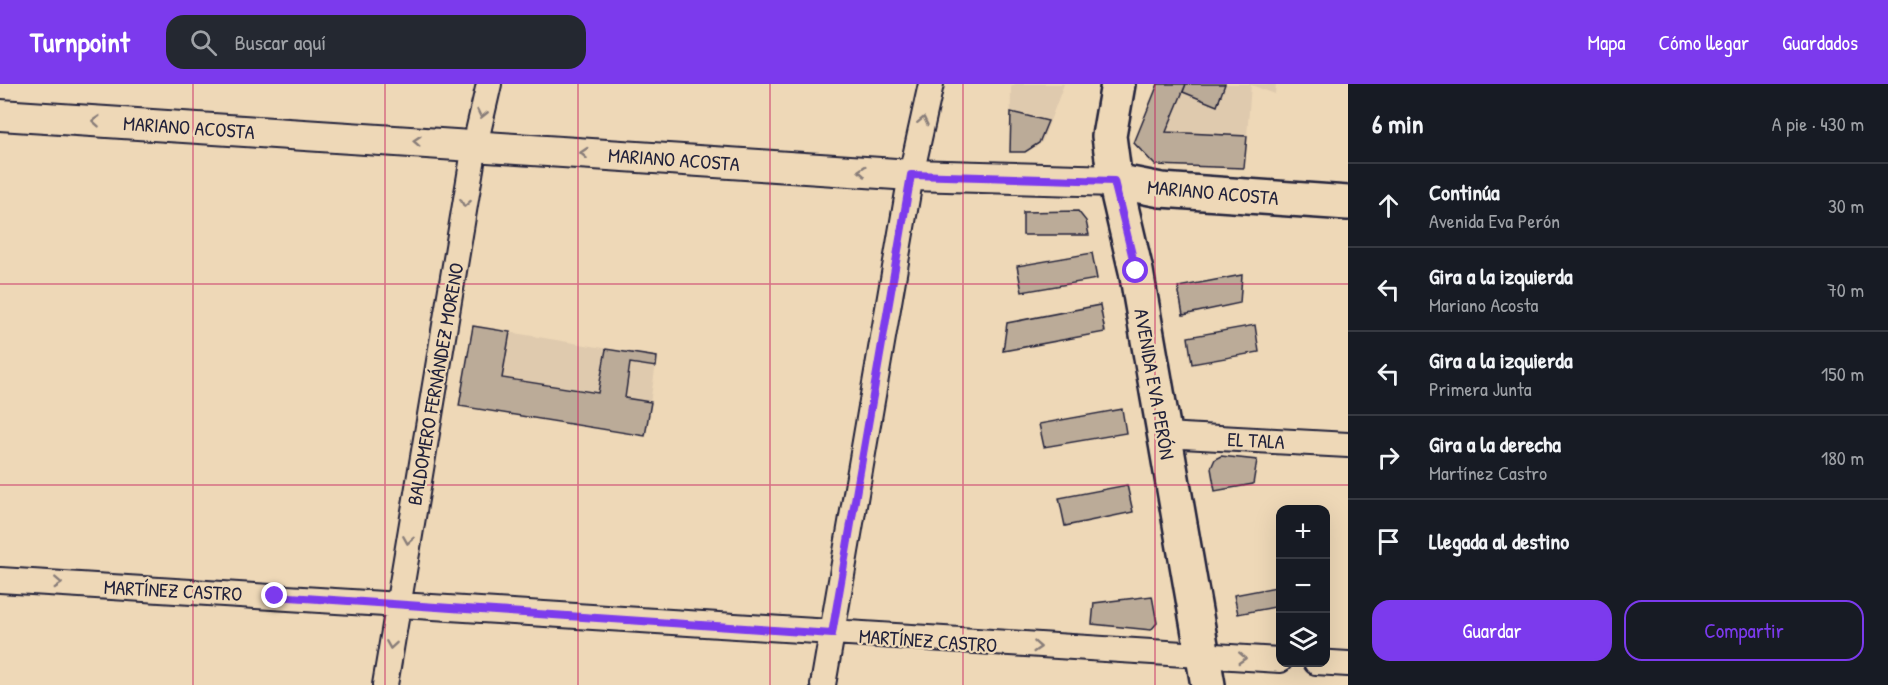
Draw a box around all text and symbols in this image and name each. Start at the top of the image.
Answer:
search box [166,15,586,69]
text: Turnpoint [30,23,130,61]
icon: search [187,26,220,59]
text: Buscar aquí [235,27,326,57]
text: Mapa [1587,28,1625,57]
text: Cómo llegar [1658,28,1749,57]
text: Guardados [1782,28,1858,57]
text: 6 min [1372,106,1424,141]
street label: MARIANO ACOSTA [122,109,256,145]
one-way arrow [476,109,489,119]
text: A pie · 430 m [1772,110,1864,137]
one-way arrow [92,115,101,128]
one-way arrow [916,117,929,127]
one-way arrow [412,135,421,148]
street label: MARIANO ACOSTA [607,141,741,177]
one-way arrow [579,147,588,160]
one-way arrow [858,165,867,178]
street label: MARIANO ACOSTA [1146,173,1280,211]
text: Continúa [1429,177,1500,207]
icon: ahead [1372,189,1405,222]
text: 30 m [1828,192,1864,219]
one-way arrow [460,198,472,207]
text: Avenida Eva Perón [1429,207,1560,234]
route start [1122,257,1148,283]
street label: BALDOMERO FERNÁNDEZ MORENO [400,261,470,507]
text: Gira a la izquierda [1429,261,1573,291]
icon: left [1372,273,1405,306]
text: 70 m [1827,276,1864,303]
text: Mariano Acosta [1429,291,1538,318]
street label: AVENIDA EVA PERÓN [1128,306,1182,462]
text: Gira a la izquierda [1429,345,1573,375]
icon: left [1372,357,1405,390]
text: 150 m [1821,360,1864,387]
text: Primera Junta [1429,375,1532,402]
street label: EL TALA [1227,425,1286,455]
text: Gira a la derecha [1429,429,1561,459]
icon: right [1372,441,1405,474]
text: 180 m [1821,444,1864,471]
text: Martínez Castro [1429,459,1547,486]
map controls [1276,505,1330,667]
button: + [1276,505,1330,559]
icon: arrive [1372,525,1405,558]
text: Llegada al destino [1429,526,1569,556]
one-way arrow [403,535,415,545]
button: − [1276,559,1330,613]
street label: MARTÍNEZ CASTRO [103,573,243,607]
one-way arrow [54,576,63,589]
route end [261,582,287,608]
button: Guardar [1372,600,1612,661]
button: Compartir [1624,600,1864,661]
button: layers [1276,613,1330,667]
street label: MARTÍNEZ CASTRO [858,622,998,658]
one-way arrow [386,640,398,650]
one-way arrow [1032,640,1041,653]
one-way arrow [1237,651,1246,664]

